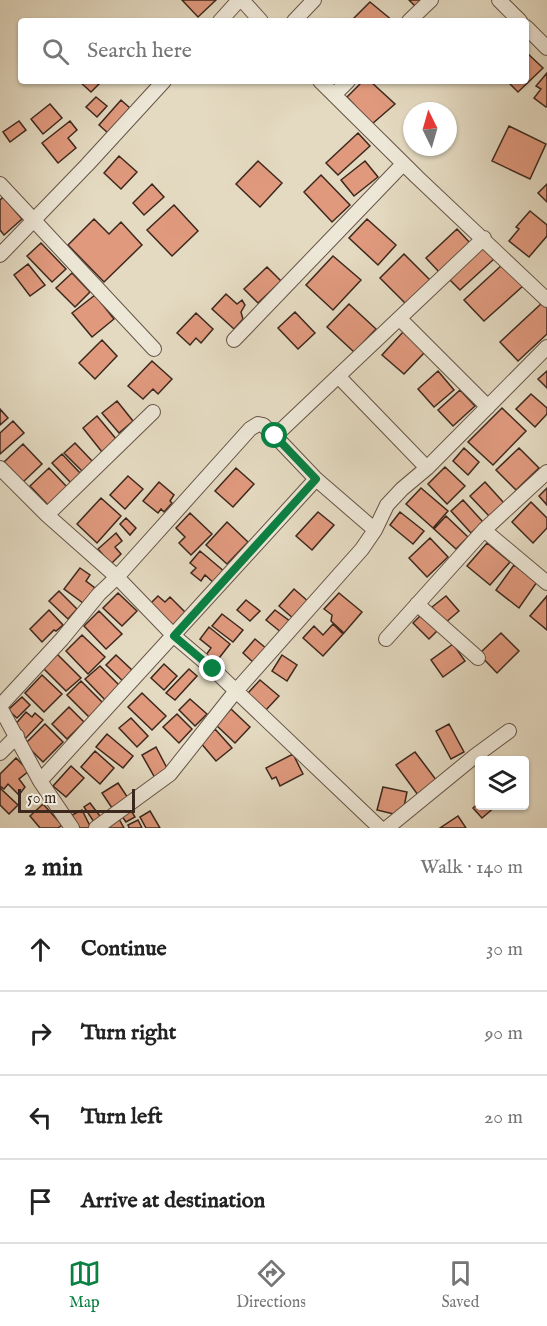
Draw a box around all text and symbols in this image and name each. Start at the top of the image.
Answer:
search box [18,18,529,84]
icon: search [39,35,72,68]
text: Search here [87,37,192,65]
north arrow [403,102,457,156]
route start [261,422,287,448]
route end [199,655,225,681]
map controls [475,756,529,810]
button: layers [475,756,529,810]
scale bar [18,786,135,814]
text: 50 m [27,789,56,809]
text: 2 min [24,851,83,884]
text: Walk · 140 m [420,855,523,880]
icon: ahead [24,933,57,966]
text: Continue [81,935,167,963]
text: 30 m [486,937,523,962]
icon: right [24,1017,57,1050]
text: Turn right [81,1019,176,1047]
text: 90 m [485,1021,523,1046]
icon: left [24,1101,57,1134]
text: Turn left [81,1103,163,1131]
text: 20 m [484,1105,523,1130]
icon: arrive [24,1185,57,1218]
text: Arrive at destination [81,1187,265,1215]
tab: Map [68,1257,101,1313]
tab: Directions [236,1257,306,1313]
tab: Saved [441,1257,479,1313]

